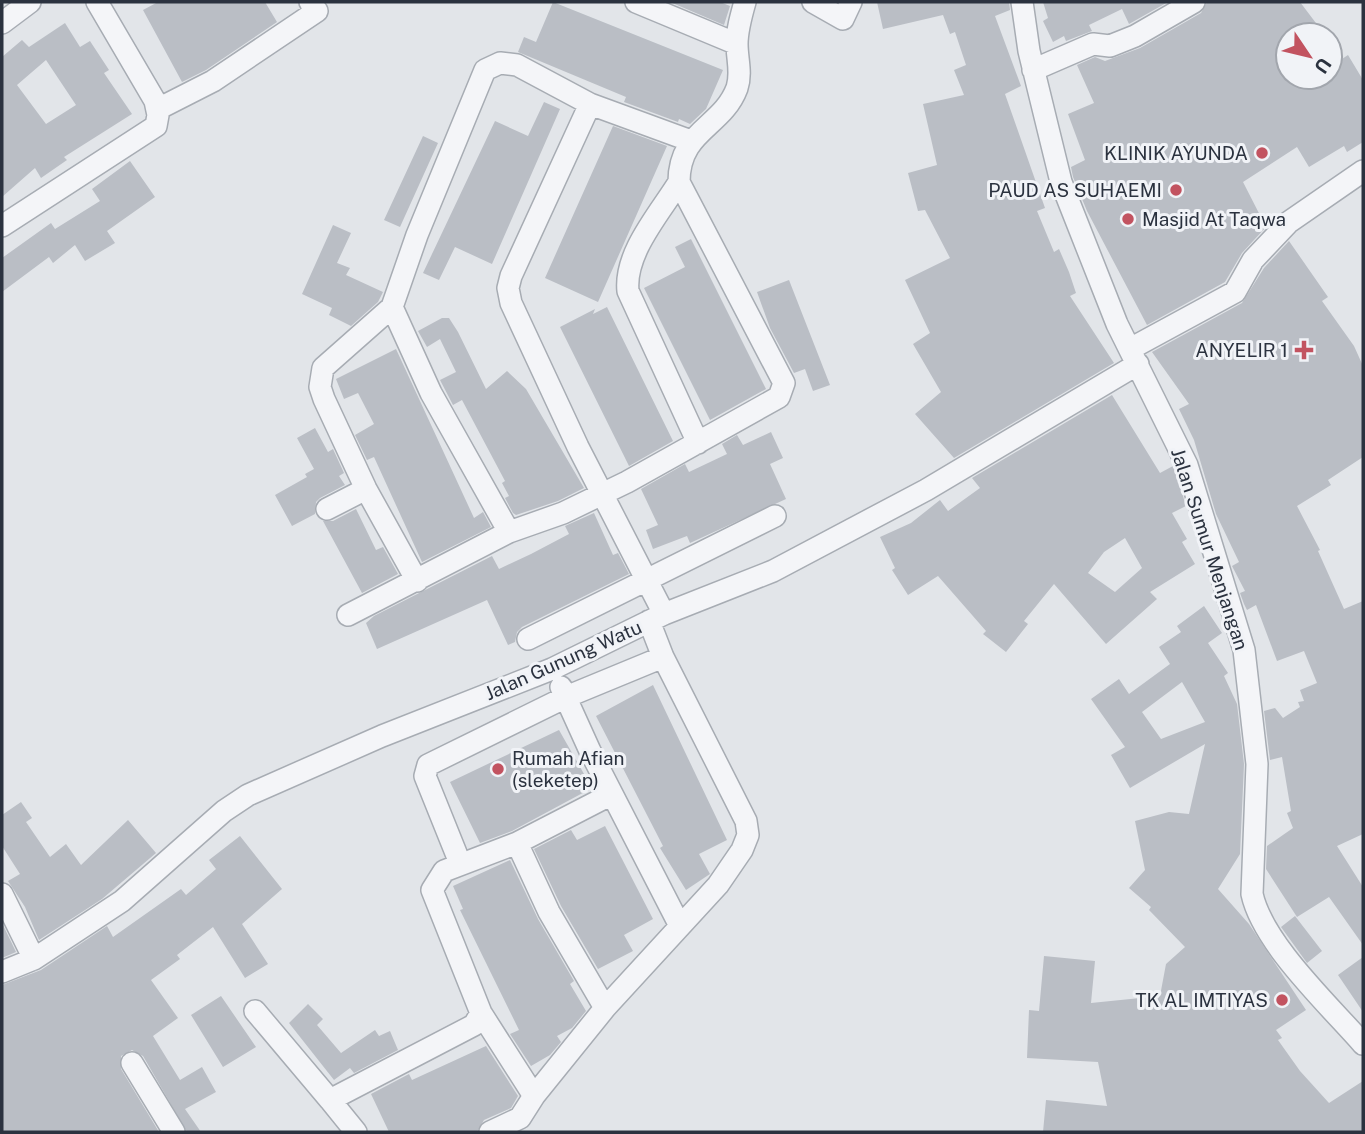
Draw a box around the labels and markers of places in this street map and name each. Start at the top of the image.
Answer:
place label: KLINIK AYUNDA [1104,142,1248,164]
marker: KLINIK AYUNDA [1254,145,1270,161]
place label: PAUD AS SUHAEMI [988,179,1162,201]
marker: PAUD AS SUHAEMI [1168,182,1184,198]
place label: Masjid At Taqwa [1142,208,1286,230]
marker: Masjid At Taqwa [1120,211,1136,227]
place label: ANYELIR 1 [1195,339,1288,361]
marker: ANYELIR 1 [1294,340,1314,360]
place label: Rumah Afian (sleketep) [512,747,624,791]
marker: Rumah Afian (sleketep) [490,761,506,777]
place label: TK AL IMTIYAS [1135,989,1268,1011]
marker: TK AL IMTIYAS [1274,992,1290,1008]

